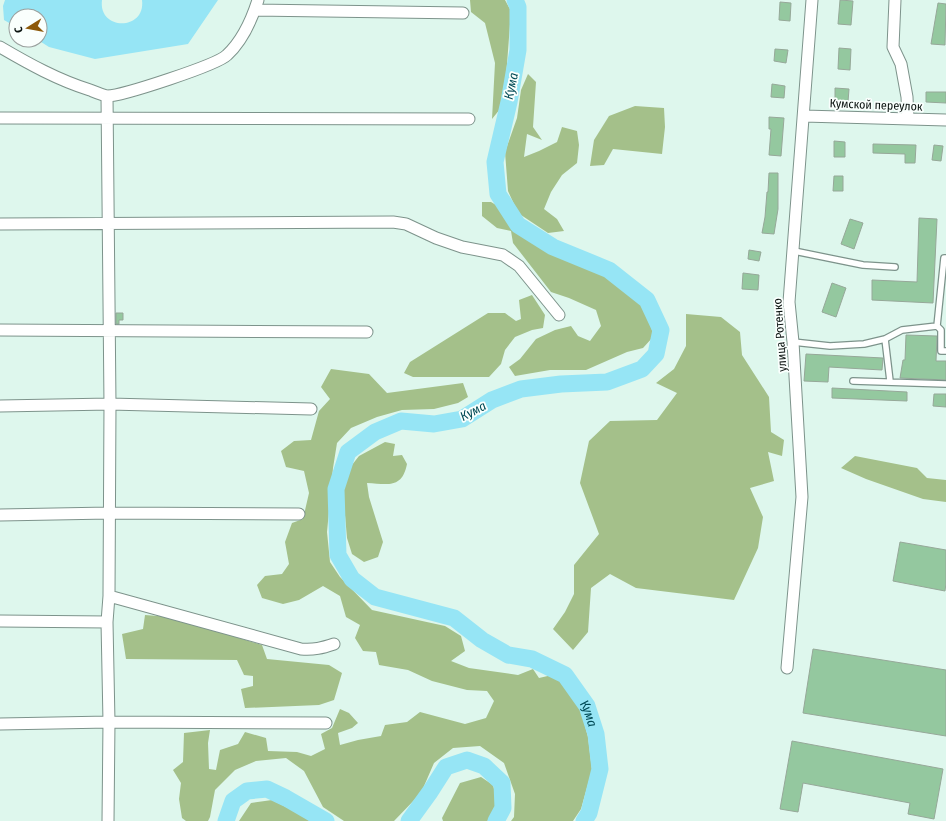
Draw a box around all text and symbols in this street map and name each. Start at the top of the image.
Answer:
north arrow [8,8,48,48]
text: С [12,26,26,34]
water label: Кума [501,71,521,101]
street label: Кумской переулок [829,96,923,114]
street label: улица Ротенко [770,298,790,372]
water label: Кума [457,398,489,424]
water label: Кума [577,697,601,729]

